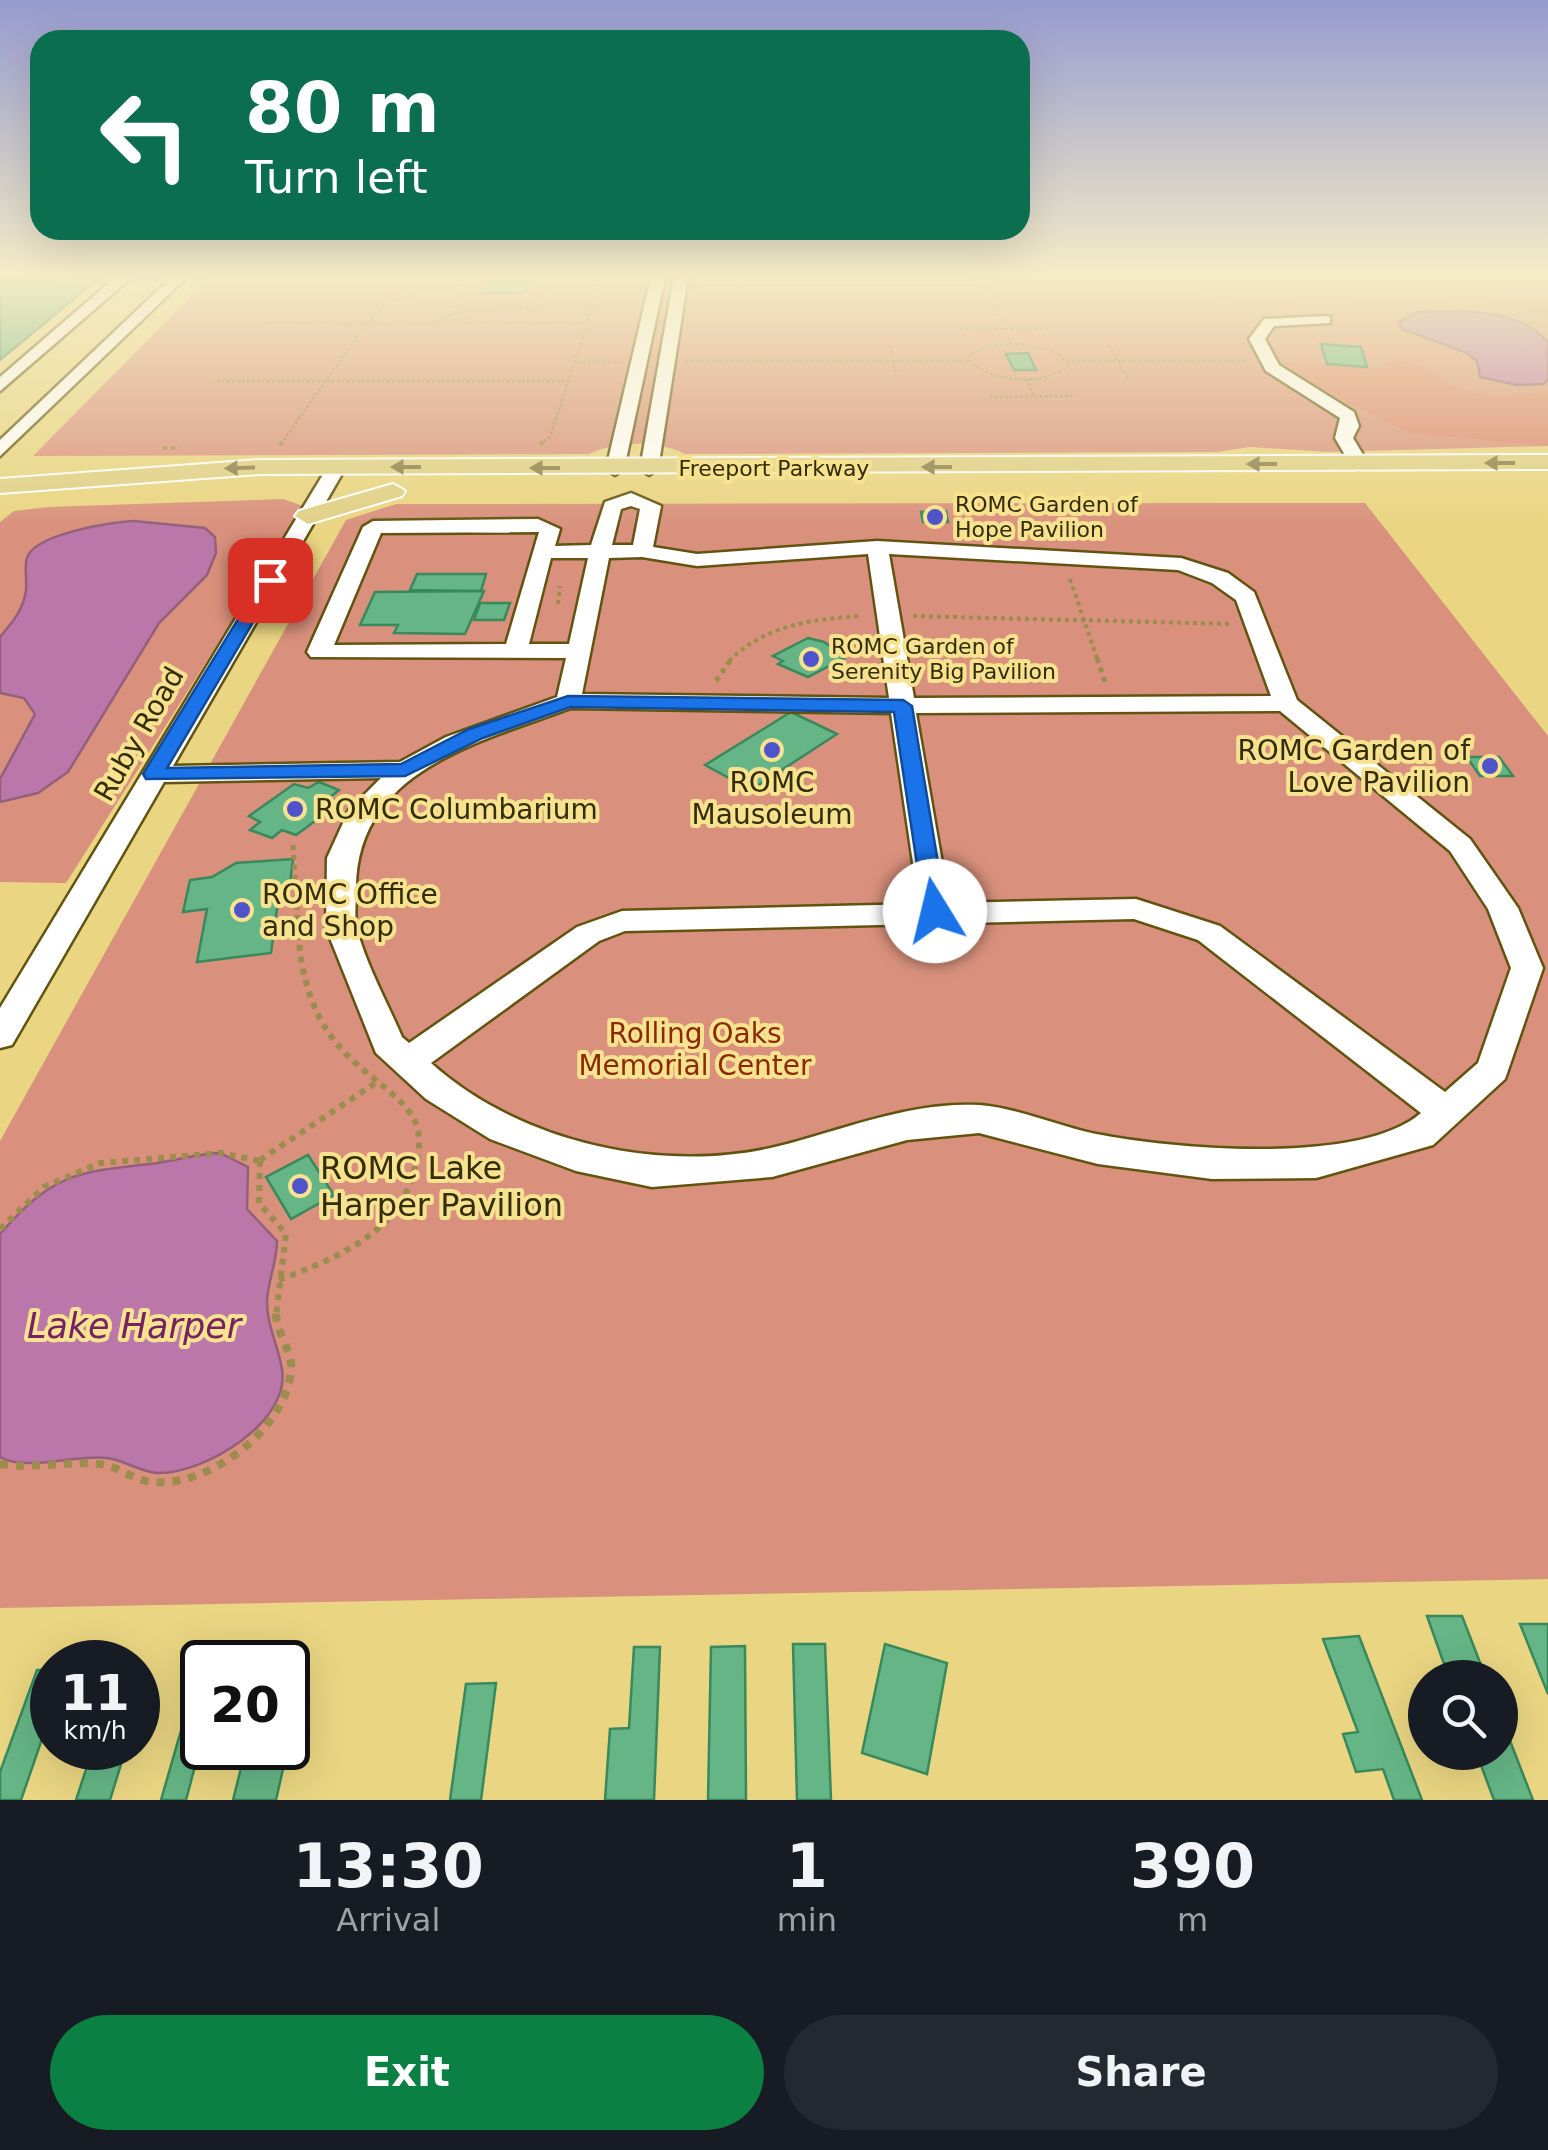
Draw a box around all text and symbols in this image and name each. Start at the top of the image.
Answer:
text: 80 m [245,67,440,149]
icon: left [80,70,210,200]
text: Turn left [245,151,428,204]
one-way arrow [1484,455,1516,471]
street label: Freeport Parkway [679,456,869,481]
one-way arrow [1245,456,1277,472]
one-way arrow [389,459,421,475]
one-way arrow [920,459,952,475]
one-way arrow [223,460,255,476]
one-way arrow [528,460,560,476]
place label: ROMC Garden of Hope Pavilion [955,492,1139,542]
marker: ROMC Garden of Hope Pavilion [924,506,946,528]
pin [228,538,313,623]
icon: arrive [243,553,298,608]
place label: ROMC Garden of Serenity Big Pavilion [831,634,1056,684]
marker: ROMC Garden of Serenity Big Pavilion [800,648,822,670]
street label: Ruby Road [87,661,191,807]
place label: ROMC Garden of Love Pavilion [1237,734,1471,799]
marker: ROMC Mausoleum [761,739,783,761]
marker: ROMC Garden of Love Pavilion [1479,755,1501,777]
place label: ROMC Mausoleum [692,766,852,831]
place label: ROMC Columbarium [315,793,598,826]
marker: ROMC Columbarium [284,798,306,820]
position arrow [883,859,987,963]
place label: ROMC Office and Shop [262,878,438,943]
marker: ROMC Office and Shop [231,899,253,921]
park label: Rolling Oaks Memorial Center [578,1017,812,1082]
place label: ROMC Lake Harper Pavilion [320,1149,563,1224]
marker: ROMC Lake Harper Pavilion [289,1175,311,1197]
water label: Lake Harper [27,1306,244,1346]
speed limit sign: 20 [180,1640,310,1770]
map controls [1408,1660,1518,1770]
button: search [1408,1660,1518,1770]
text: 11 [60,1664,130,1722]
text: km/h [63,1716,127,1745]
text: 13:30 [293,1831,484,1901]
text: 1 [786,1831,828,1901]
text: 390 [1130,1831,1255,1901]
text: Arrival [336,1901,440,1939]
text: min [777,1901,837,1939]
text: m [1177,1901,1208,1939]
button: Exit [50,2015,764,2130]
button: Share [784,2015,1498,2130]

